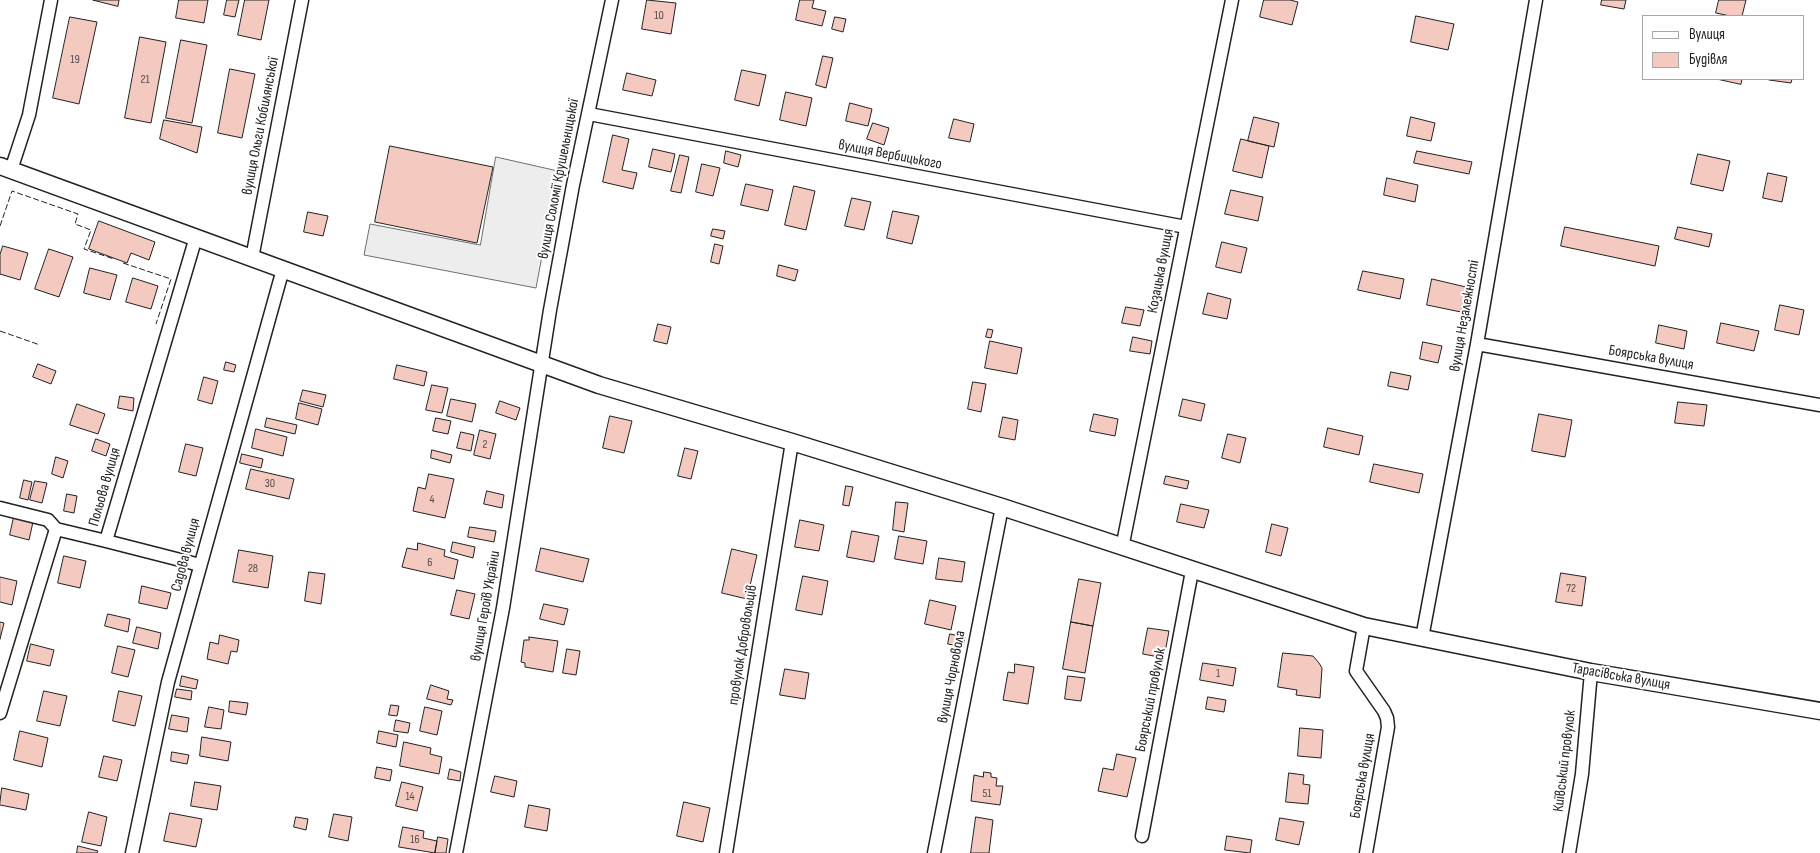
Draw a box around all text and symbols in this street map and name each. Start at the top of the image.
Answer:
house number: 10 [654,9,664,23]
legend [1642,15,1805,80]
text: Вулиця [1689,25,1725,44]
text: Будівля [1689,50,1727,69]
house number: 19 [70,53,80,67]
street label: вулиця Ольги Кобилянської [239,56,283,196]
house number: 21 [140,73,150,87]
street label: вулиця Соломії Крушельницької [535,97,583,261]
street label: вулиця Вербицького [837,136,943,174]
street label: Козацька вулиця [1144,227,1178,315]
street label: вулиця Незалежності [1446,259,1484,373]
street label: Боярська вулиця [1607,342,1695,374]
house number: 2 [483,438,487,452]
street label: Польова вулиця [85,446,125,528]
house number: 30 [265,477,275,491]
house number: 4 [429,493,435,507]
street label: Садова вулиця [168,516,204,594]
street label: вулиця Героїв України [467,549,505,663]
house number: 6 [427,556,433,570]
house number: 28 [248,562,258,576]
house number: 72 [1566,582,1576,596]
street label: провулок Добровольців [725,584,761,706]
street label: вулиця Чорновола [934,629,970,725]
street label: Боярський провулок [1132,647,1170,753]
street label: Тарасівська вулиця [1571,660,1671,694]
house number: 1 [1216,667,1220,681]
street label: Київський провулок [1550,709,1580,813]
street label: Боярська вулиця [1347,732,1379,820]
house number: 51 [982,787,992,801]
house number: 14 [405,790,415,804]
house number: 16 [410,833,420,847]

